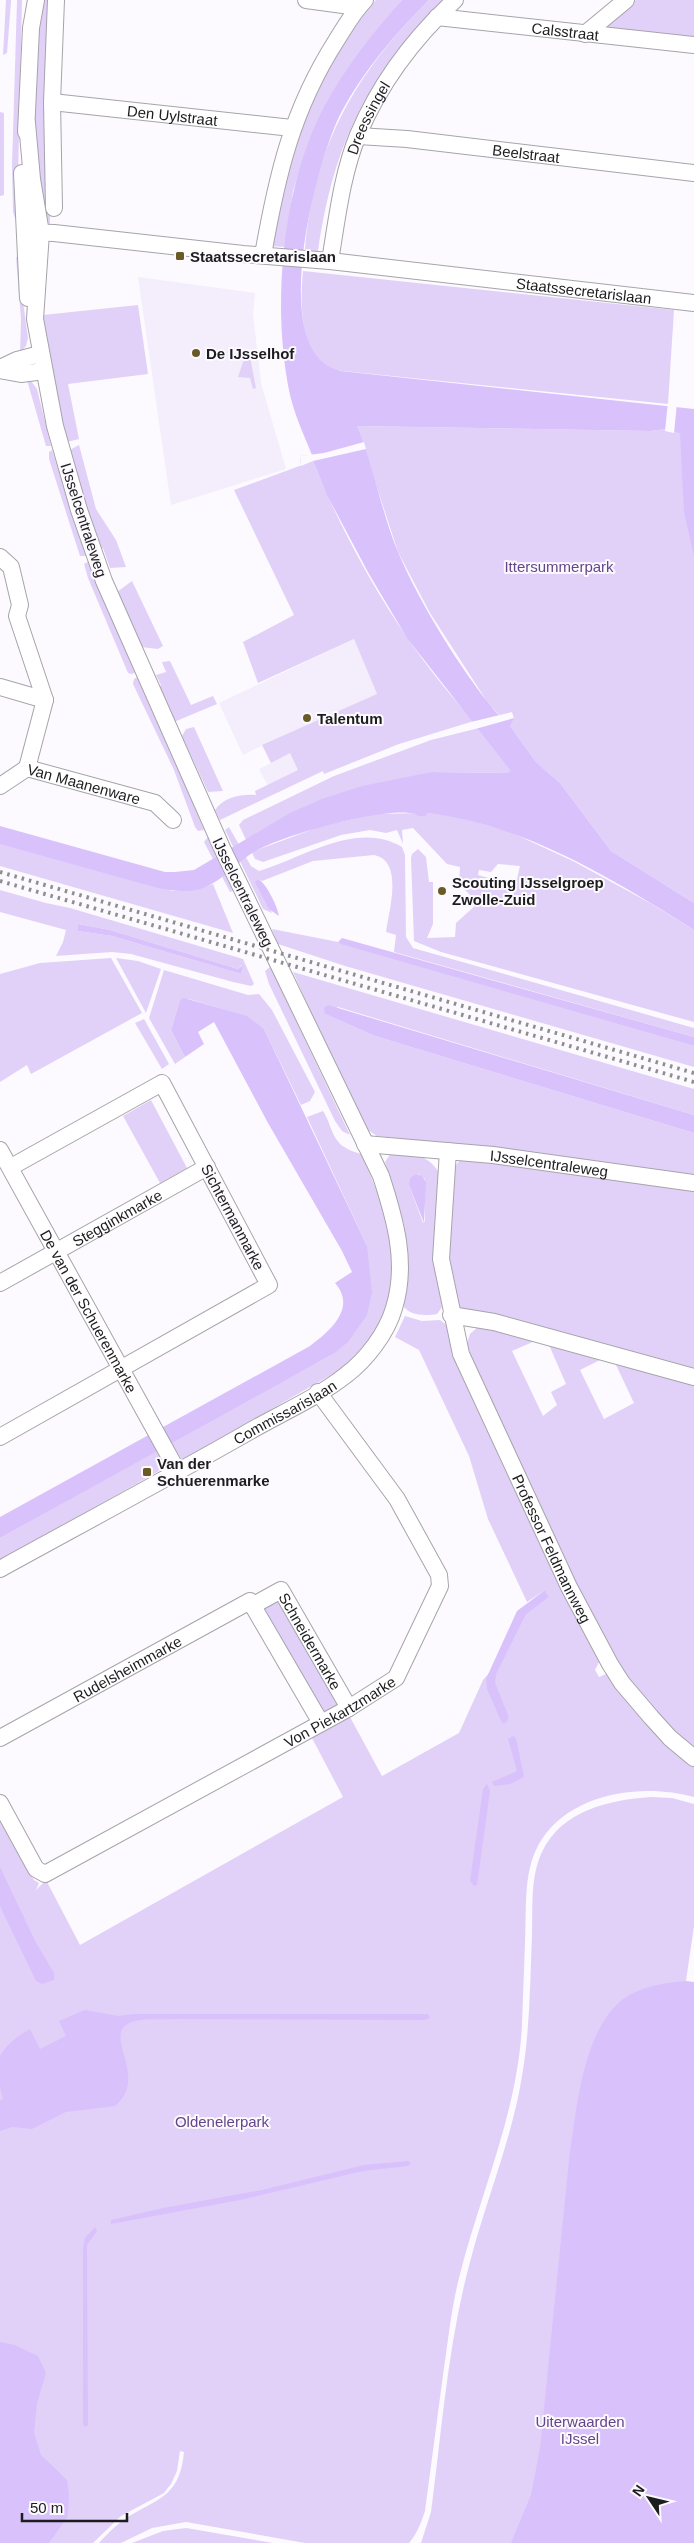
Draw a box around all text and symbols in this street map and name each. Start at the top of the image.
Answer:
street label: Calsstraat [531,19,601,43]
street label: Dreessingel [343,78,393,157]
street label: Den Uylstraat [126,102,219,128]
street label: Beelstraat [492,141,561,166]
place label: Staatssecretarislaan [190,248,336,265]
marker: Staatssecretarislaan [174,250,186,262]
street label: Staatssecretarislaan [515,274,652,307]
place label: De IJsselhof [206,345,295,362]
marker: De IJsselhof [190,347,202,359]
street label: IJsselcentraleweg [57,461,111,579]
park label: Ittersummerpark [504,558,614,575]
place label: Talentum [317,710,383,727]
marker: Talentum [301,712,313,724]
street label: Van Maanenware [25,760,142,807]
street label: IJsselcentraleweg [209,835,277,949]
place label: Scouting IJsselgroep Zwolle-Zuid [452,874,604,908]
marker: Scouting IJsselgroep Zwolle-Zuid [436,885,448,897]
street label: IJsselcentraleweg [489,1146,609,1179]
street label: Sichtermanmarke [198,1161,268,1273]
street label: Stegginkmarke [69,1186,165,1249]
street label: De van der Schuerenmarke [37,1227,141,1395]
street label: Commissarislaan [230,1376,339,1447]
place label: Van der Schuerenmarke [157,1455,270,1489]
marker: Van der Schuerenmarke [141,1466,153,1478]
street label: Professor Feldmannweg [509,1471,595,1626]
street label: Schneidermarke [276,1589,345,1693]
street label: Rudelsheimmarke [70,1632,184,1705]
street label: Von Piekartzmarke [281,1672,398,1750]
park label: Oldenelerpark [175,2113,270,2130]
park label: Uiterwaarden IJssel [535,2413,625,2447]
north arrow [624,2473,674,2523]
text: N [629,2482,648,2499]
scale bar [22,2490,128,2522]
text: 50 m [30,2499,63,2516]

